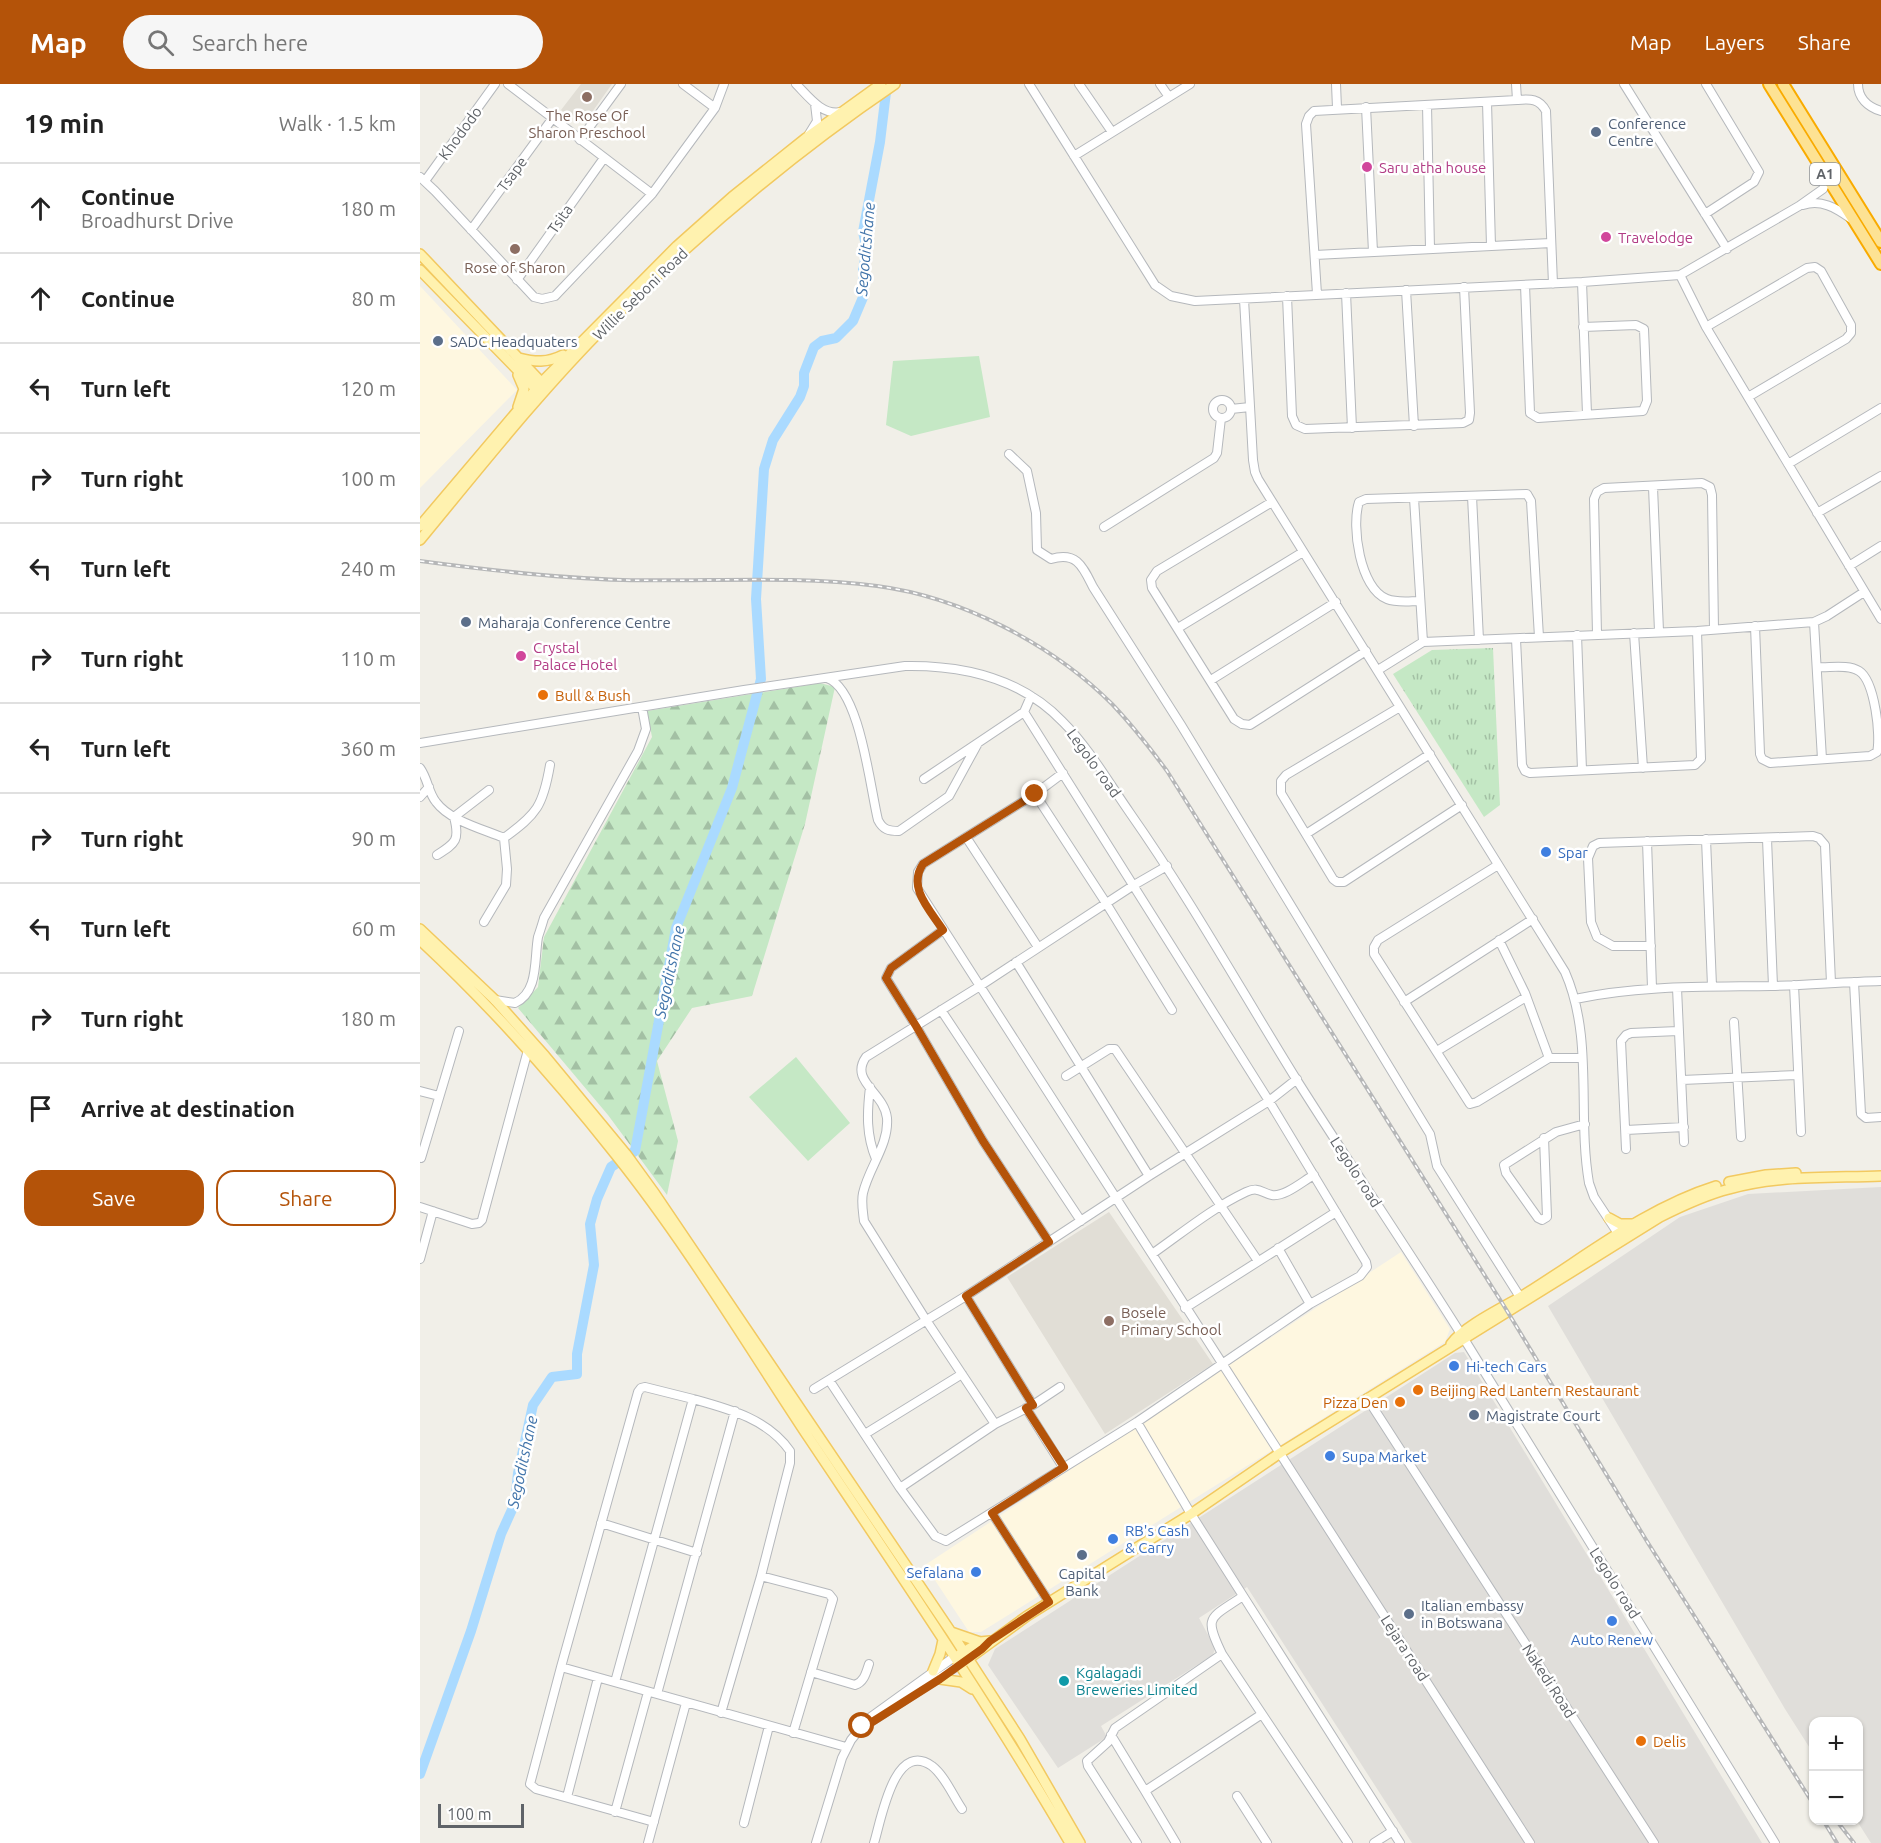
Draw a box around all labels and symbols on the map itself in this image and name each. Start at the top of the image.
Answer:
marker: The Rose Of Sharon Preschool [580,90,594,104]
street label: Khododo [435,103,485,163]
place label: The Rose Of Sharon Preschool [528,107,646,141]
place label: Conference Centre [1608,115,1686,149]
marker: Conference Centre [1589,125,1603,139]
street label: Tsape [494,153,530,195]
place label: Saru atha house [1379,159,1486,176]
marker: Saru atha house [1360,160,1374,174]
road number: A1 [1810,163,1840,185]
street label: Tsita [544,201,576,237]
water label: Segoditshane [852,201,878,298]
place label: Travelodge [1618,229,1693,246]
marker: Travelodge [1599,230,1613,244]
marker: Rose of Sharon [508,242,522,256]
street label: Willie Seboni Road [589,244,691,344]
place label: Rose of Sharon [464,259,566,276]
place label: SADC Headquaters [450,333,577,350]
marker: SADC Headquaters [431,334,445,348]
place label: Maharaja Conference Centre [478,614,671,631]
marker: Maharaja Conference Centre [459,615,473,629]
place label: Crystal Palace Hotel [533,639,617,673]
marker: Crystal Palace Hotel [514,649,528,663]
place label: Bull & Bush [555,687,631,704]
marker: Bull & Bush [536,688,550,702]
street label: Legolo road [1063,725,1125,801]
route end [1021,780,1047,806]
place label: Spar [1558,844,1588,861]
marker: Spar [1539,845,1553,859]
water label: Segoditshane [650,924,688,1021]
street label: Legolo road [1327,1134,1385,1210]
place label: Bosele Primary School [1121,1304,1222,1338]
marker: Bosele Primary School [1102,1314,1116,1328]
place label: Hi-tech Cars [1466,1358,1547,1375]
marker: Hi-tech Cars [1447,1359,1461,1373]
place label: Beijing Red Lantern Restaurant [1430,1382,1639,1399]
marker: Beijing Red Lantern Restaurant [1411,1383,1425,1397]
place label: Pizza Den [1323,1394,1388,1411]
marker: Pizza Den [1393,1395,1407,1409]
place label: Magistrate Court [1486,1407,1601,1424]
marker: Magistrate Court [1467,1408,1481,1422]
water label: Segoditshane [503,1414,541,1511]
place label: Supa Market [1342,1448,1426,1465]
marker: Supa Market [1323,1449,1337,1463]
place label: RB's Cash & Carry [1125,1522,1189,1556]
marker: RB's Cash & Carry [1106,1532,1120,1546]
street label: Legolo road [1586,1544,1644,1622]
marker: Capital Bank [1075,1548,1089,1562]
place label: Sefalana [907,1564,964,1581]
marker: Sefalana [969,1565,983,1579]
place label: Capital Bank [1059,1565,1105,1599]
place label: Italian embassy in Botswana [1421,1597,1524,1631]
marker: Italian embassy in Botswana [1402,1607,1416,1621]
street label: Lejara road [1377,1612,1433,1684]
marker: Auto Renew [1605,1614,1619,1628]
place label: Auto Renew [1571,1631,1654,1648]
street label: Nakedi Road [1519,1641,1579,1721]
place label: Kgalagadi Breweries Limited [1076,1664,1198,1698]
marker: Kgalagadi Breweries Limited [1057,1674,1071,1688]
route start [848,1712,874,1738]
place label: Delis [1653,1733,1686,1750]
marker: Delis [1634,1734,1648,1748]
scale bar [438,1801,524,1828]

